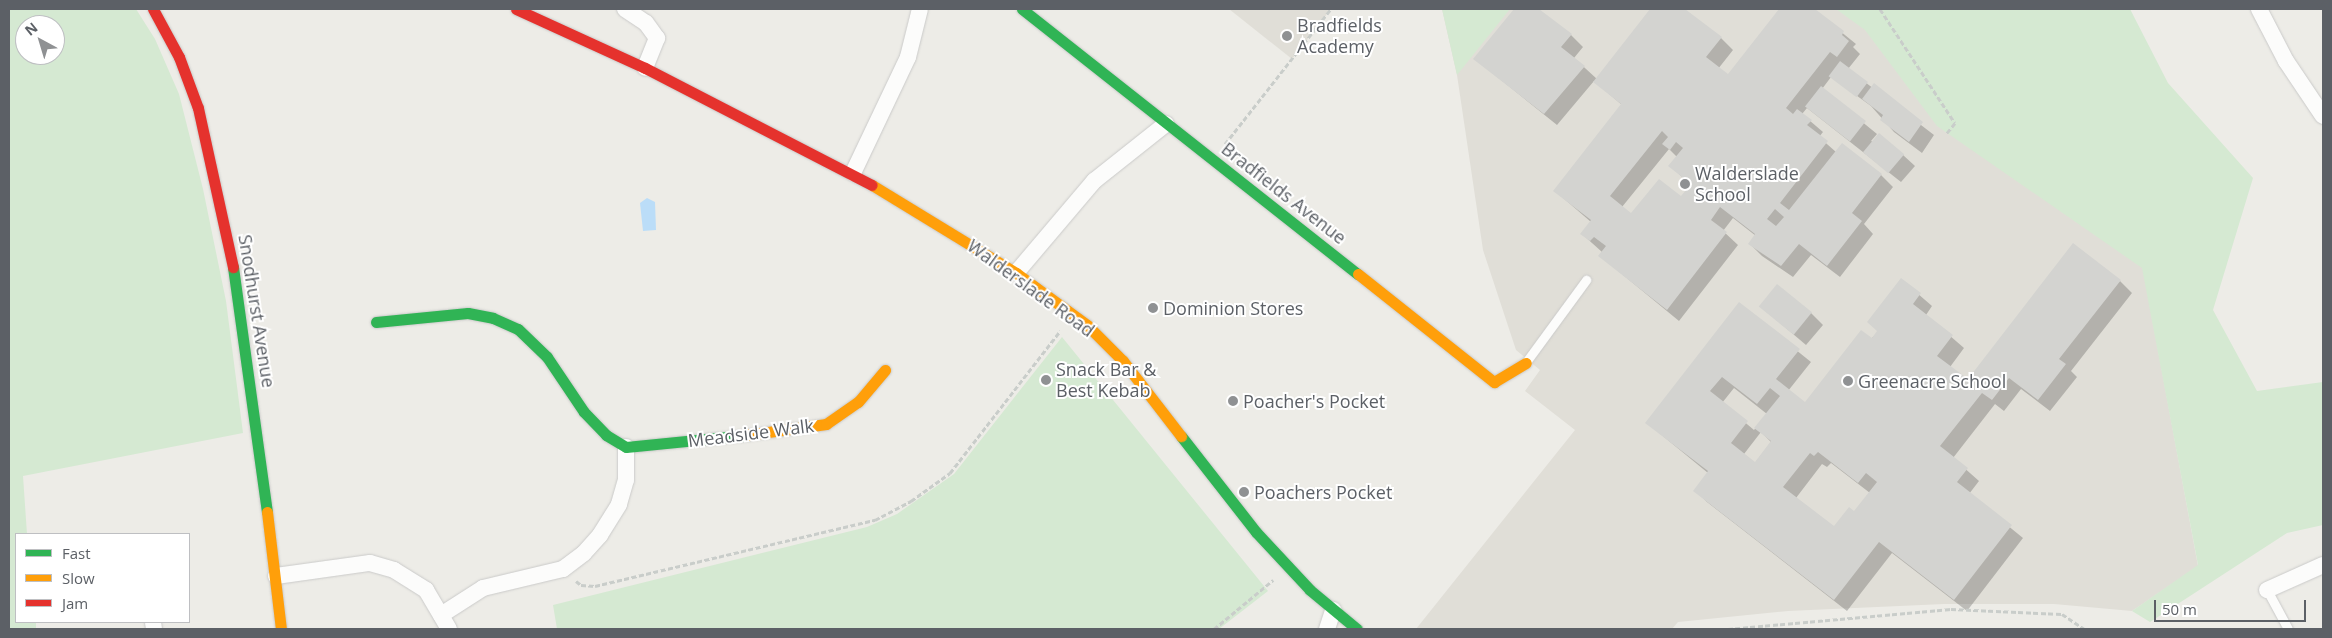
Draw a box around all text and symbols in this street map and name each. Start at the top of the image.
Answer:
north arrow [15,15,65,65]
place label: Bradfields Academy [1297,15,1382,58]
text: N [20,18,41,40]
marker: Bradfields Academy [1281,30,1293,42]
street label: Bradfields Avenue [1217,138,1351,248]
place label: Walderslade School [1695,163,1799,205]
marker: Walderslade School [1679,178,1691,190]
street label: Snodhurst Avenue [234,233,280,389]
street label: Walderslade Road [963,235,1099,341]
place label: Dominion Stores [1163,297,1303,319]
marker: Dominion Stores [1147,302,1159,314]
place label: Snack Bar & Best Kebab [1056,359,1156,402]
place label: Greenacre School [1858,370,2006,392]
marker: Snack Bar & Best Kebab [1040,374,1052,386]
marker: Greenacre School [1842,375,1854,387]
place label: Poacher's Pocket [1243,390,1385,412]
marker: Poacher's Pocket [1227,395,1239,407]
street label: Meadside Walk [687,415,815,451]
place label: Poachers Pocket [1254,481,1392,503]
marker: Poachers Pocket [1238,486,1250,498]
legend [15,533,190,623]
text: Fast [62,543,91,563]
text: Slow [62,568,95,588]
scale bar [2157,590,2310,622]
text: Jam [62,593,88,613]
text: 50 m [2162,599,2197,619]

